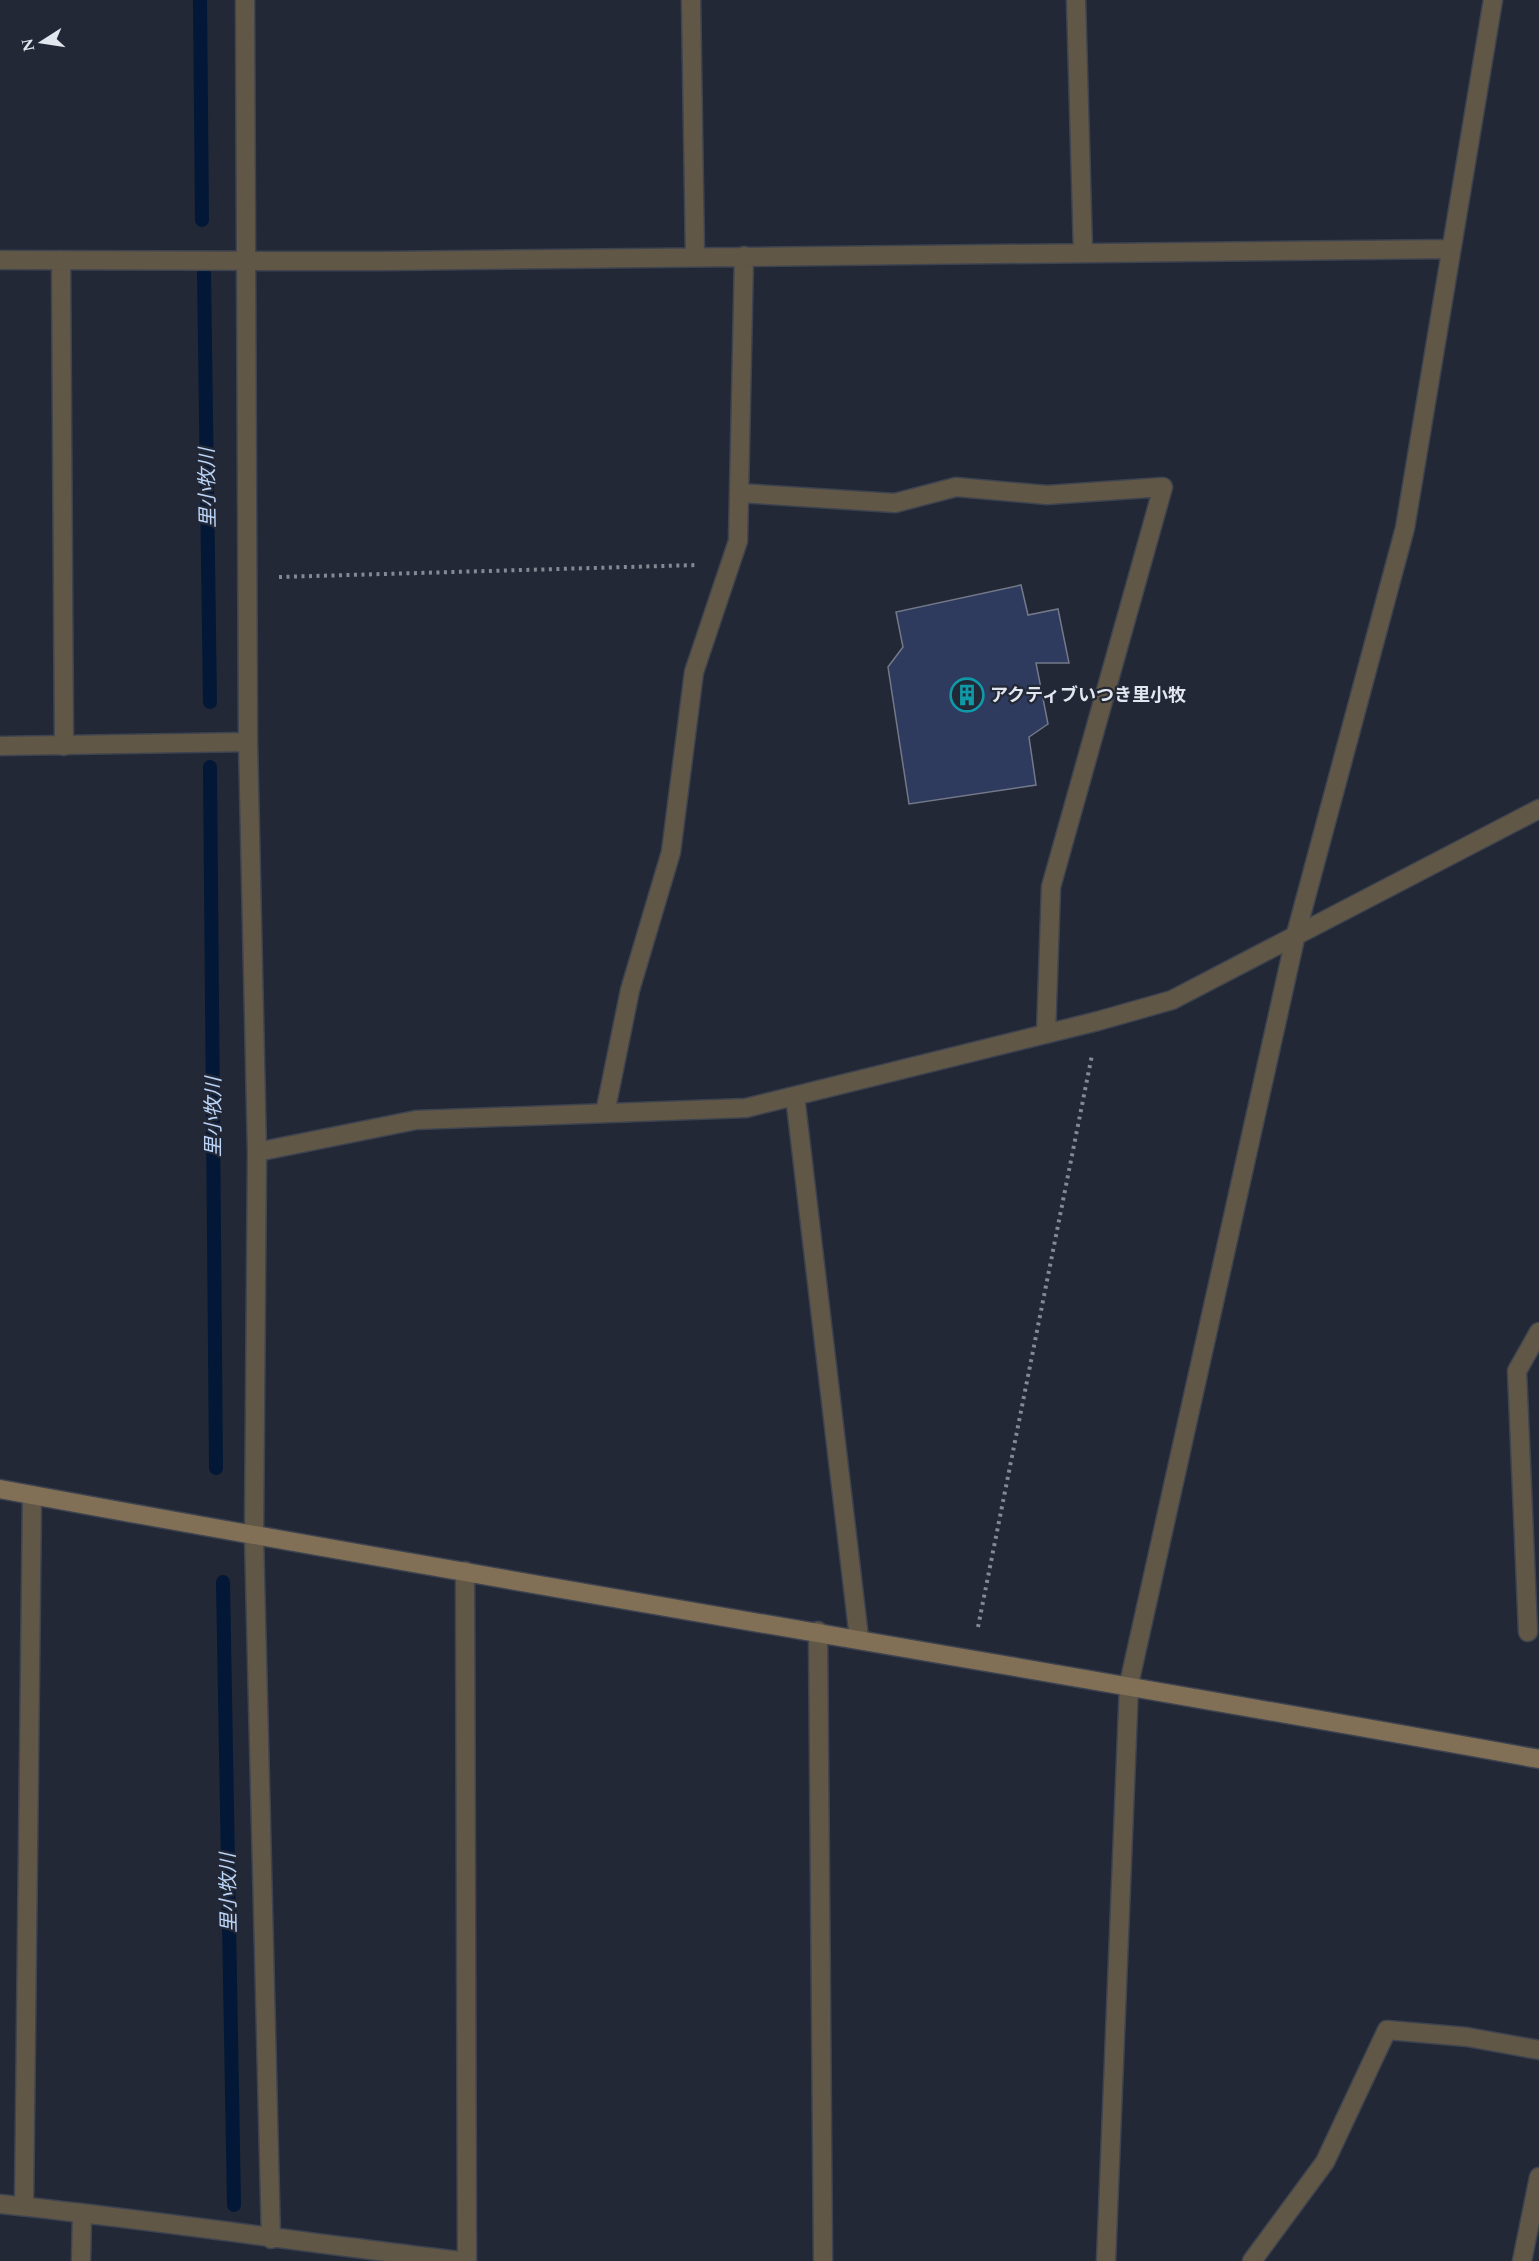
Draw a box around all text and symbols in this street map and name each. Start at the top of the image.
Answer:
north arrow [12,12,72,72]
text: N [15,36,41,54]
water label: 里小牧川 [192,446,224,528]
building icon: アクティブいつき里小牧 [949,677,985,713]
place label: アクティブいつき里小牧 [990,682,1186,709]
water label: 里小牧川 [199,1075,229,1157]
water label: 里小牧川 [213,1851,245,1933]

